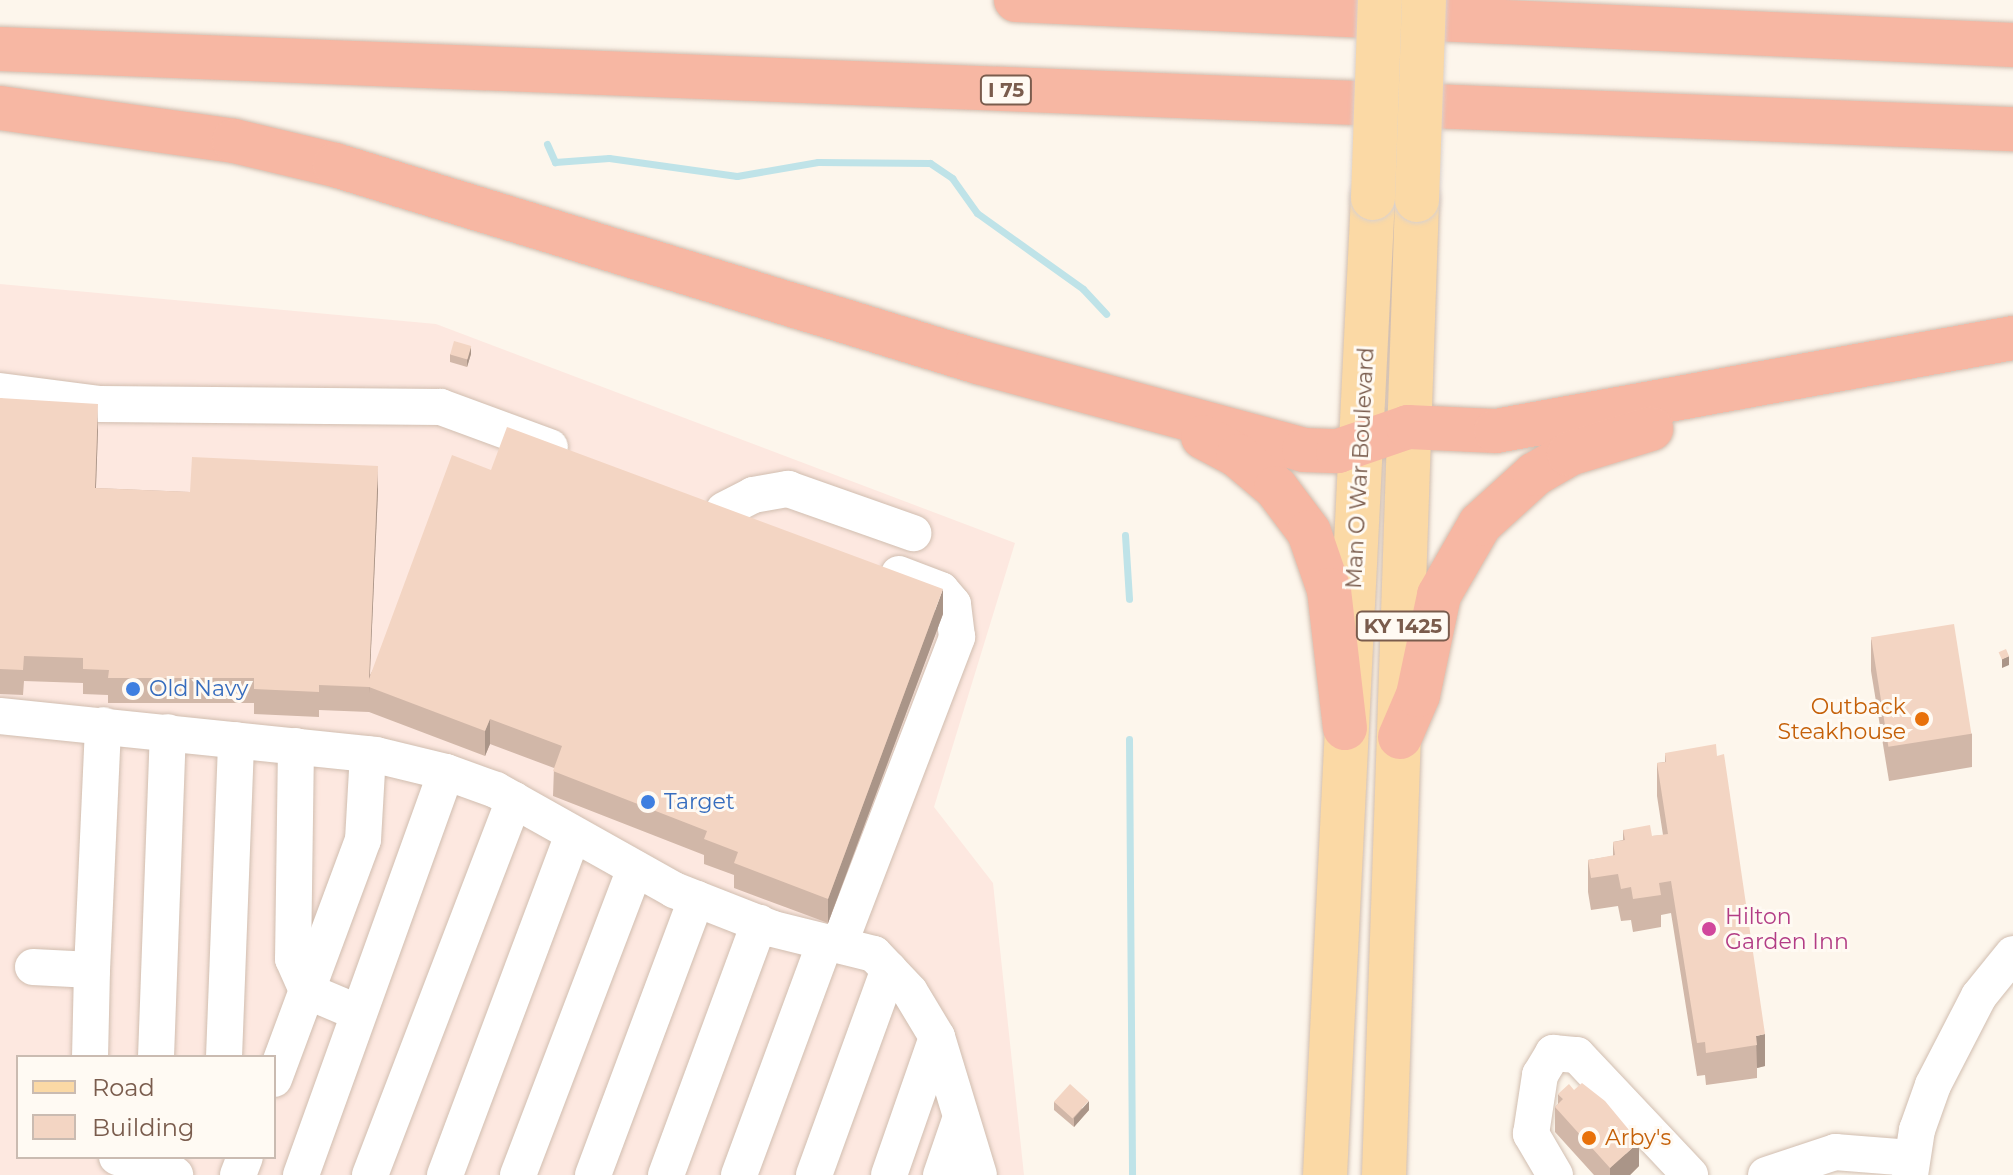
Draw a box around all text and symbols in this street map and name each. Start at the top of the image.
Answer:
road number: I 75 [978,74,1034,106]
street label: Man O War Boulevard [1340,347,1380,589]
road number: KY 1425 [1355,610,1451,642]
place label: Old Navy [149,676,248,702]
marker: Old Navy [124,680,142,698]
place label: Outback Steakhouse [1777,693,1906,744]
marker: Outback Steakhouse [1913,710,1931,728]
place label: Target [664,789,735,815]
marker: Target [639,793,657,811]
place label: Hilton Garden Inn [1725,903,1849,954]
marker: Hilton Garden Inn [1700,920,1718,938]
legend [16,1055,276,1159]
text: Road [92,1073,155,1102]
text: Building [92,1113,195,1142]
place label: Arby's [1605,1125,1671,1151]
marker: Arby's [1580,1129,1598,1147]

